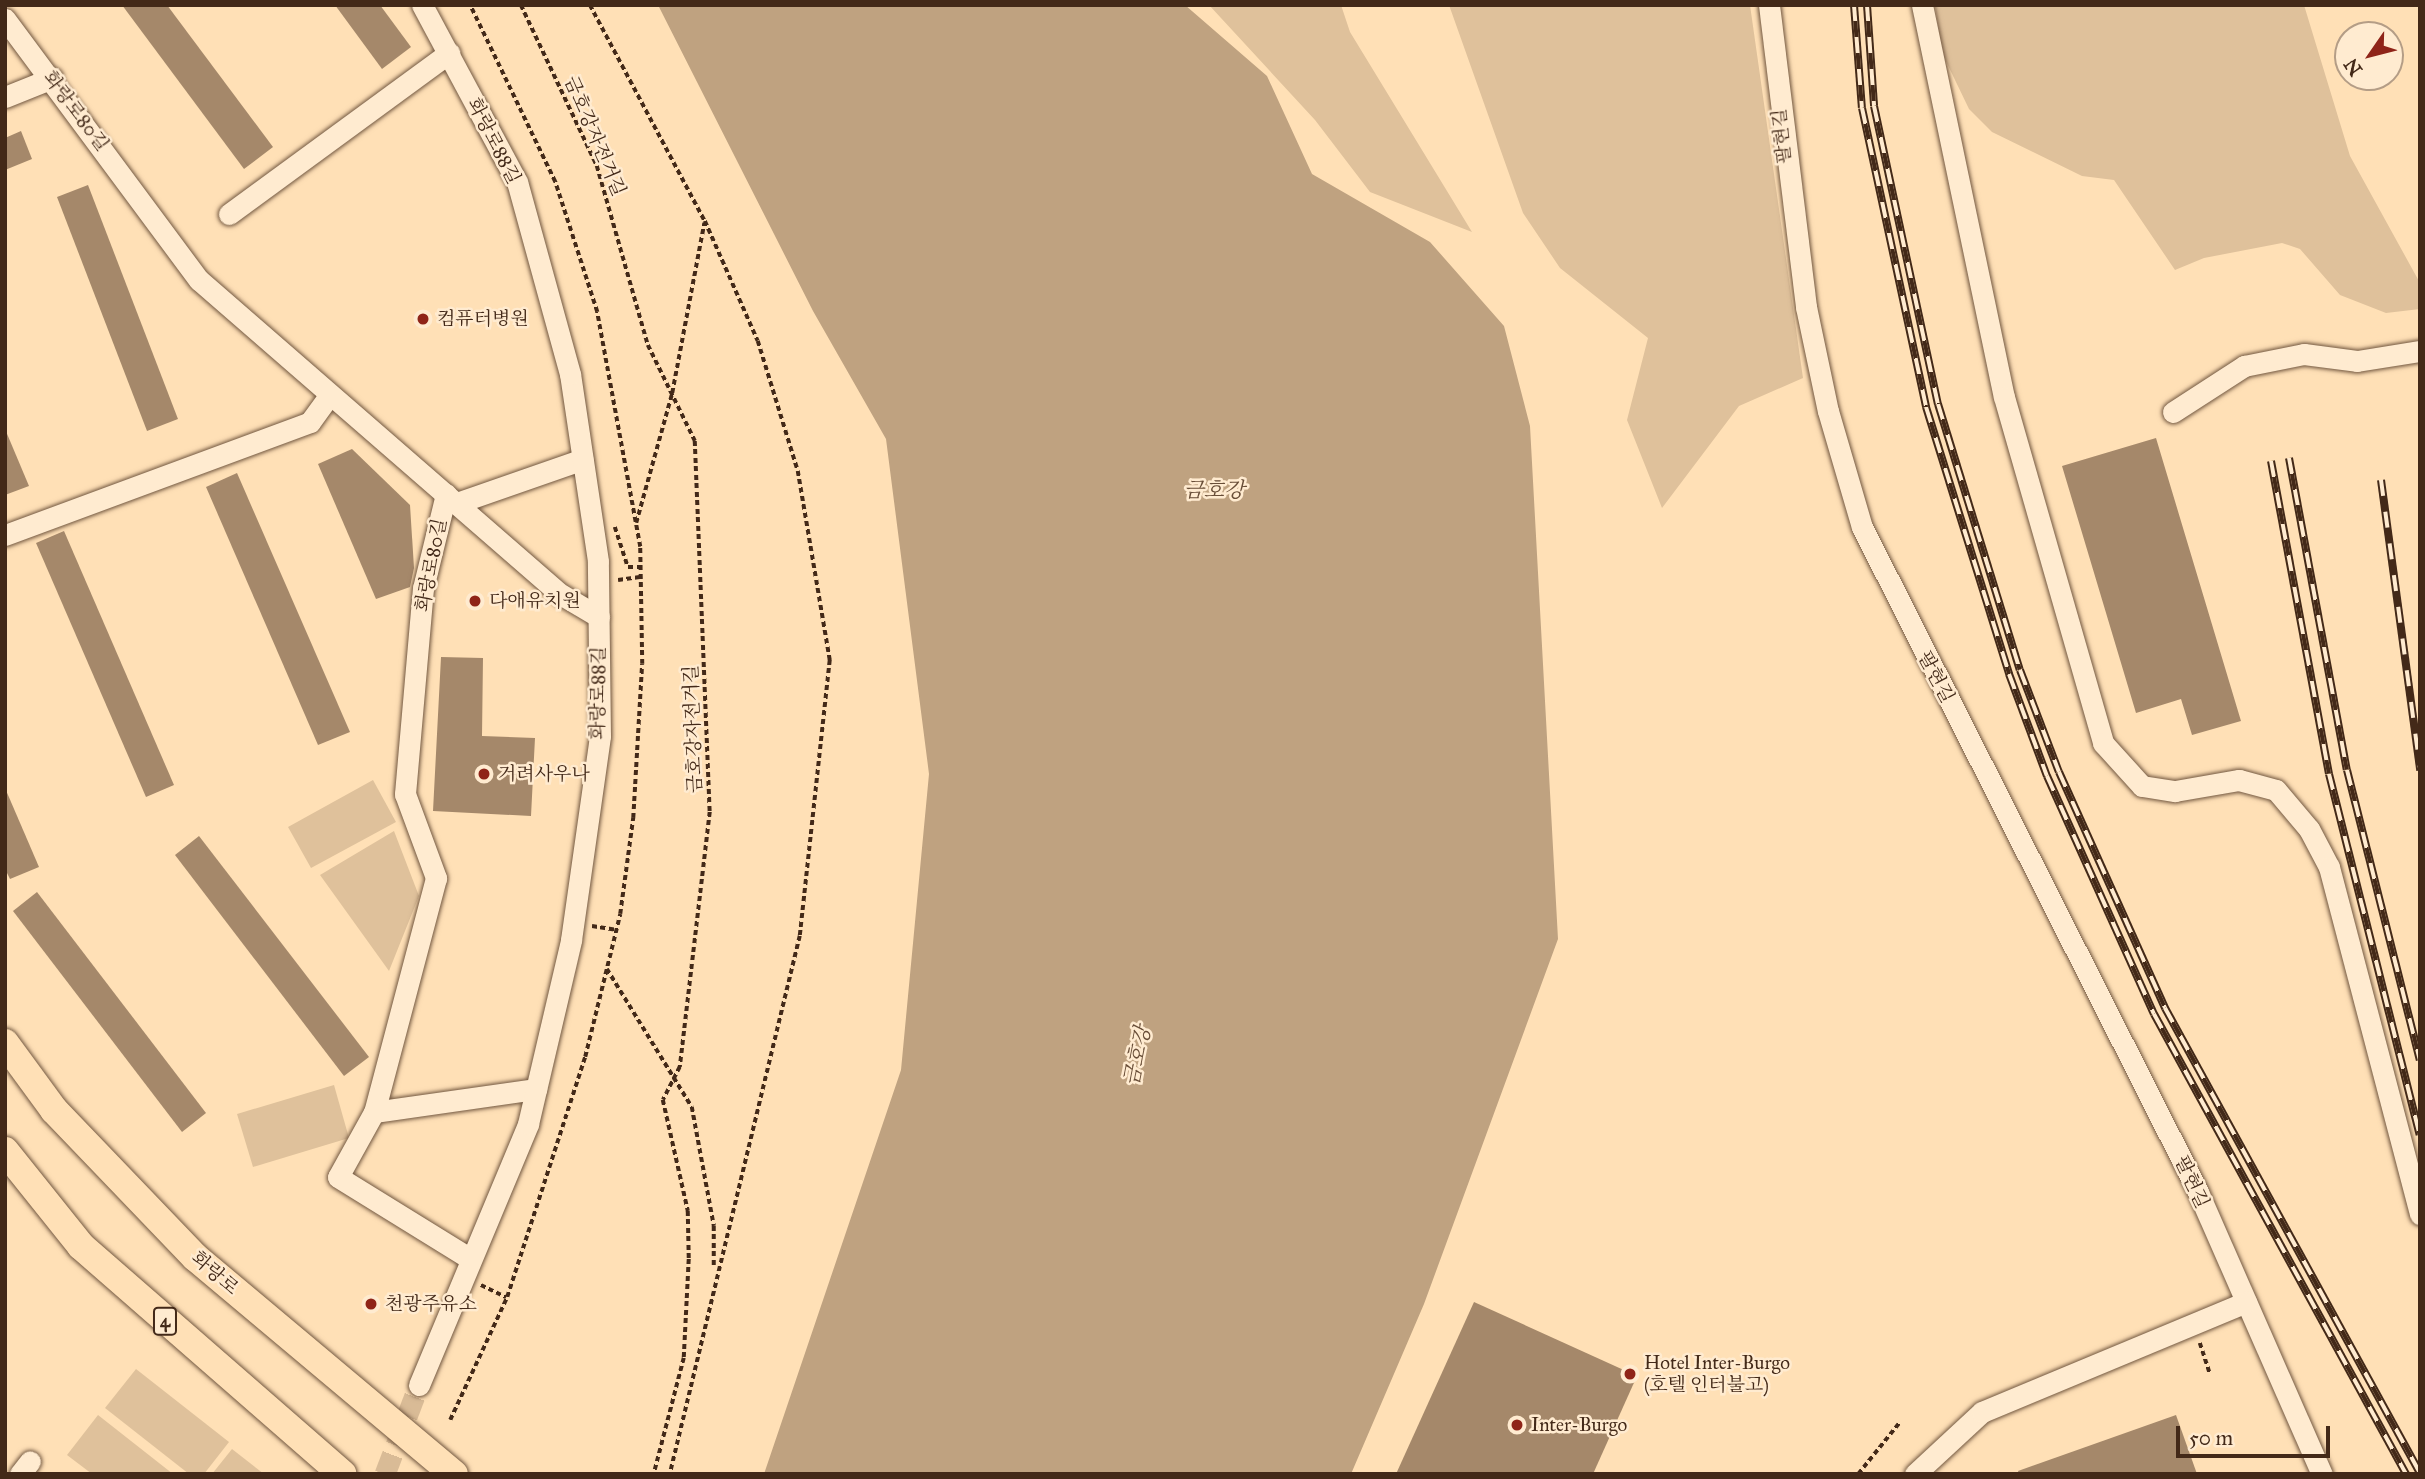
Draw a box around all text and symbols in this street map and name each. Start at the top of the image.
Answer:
north arrow [2334,21,2404,91]
text: N [2339,54,2367,80]
street label: 화랑로80길 [38,66,114,156]
street label: 금호강자전거길 [559,72,631,200]
street label: 화랑로88길 [463,94,525,188]
street label: 팔현길 [1768,107,1796,165]
place label: 컴퓨터병원 [437,308,529,330]
marker: 컴퓨터병원 [415,311,431,327]
water label: 금호강 [1184,477,1244,503]
street label: 화랑로80길 [411,516,451,614]
place label: 다애유치원 [489,590,581,612]
marker: 다애유치원 [467,593,483,609]
street label: 화랑로88길 [586,646,610,740]
street label: 팔현길 [1913,647,1959,707]
street label: 금호강자전거길 [679,664,707,794]
place label: 거려사우나 [498,763,590,785]
marker: 거려사우나 [476,766,492,782]
water label: 금호강 [1118,1024,1156,1088]
street label: 팔현길 [2170,1152,2214,1212]
street label: 화랑로 [187,1246,243,1300]
place label: 천광주유소 [385,1293,477,1315]
marker: 천광주유소 [363,1296,379,1312]
road number: 4 [153,1306,177,1336]
place label: Hotel Inter-Burgo (호텔 인터불고) [1644,1352,1790,1396]
marker: Hotel Inter-Burgo (호텔 인터불고) [1622,1366,1638,1382]
scale bar [2180,1412,2334,1456]
place label: Inter-Burgo [1531,1414,1627,1436]
marker: Inter-Burgo [1509,1417,1525,1433]
text: 50 m [2189,1425,2233,1451]

